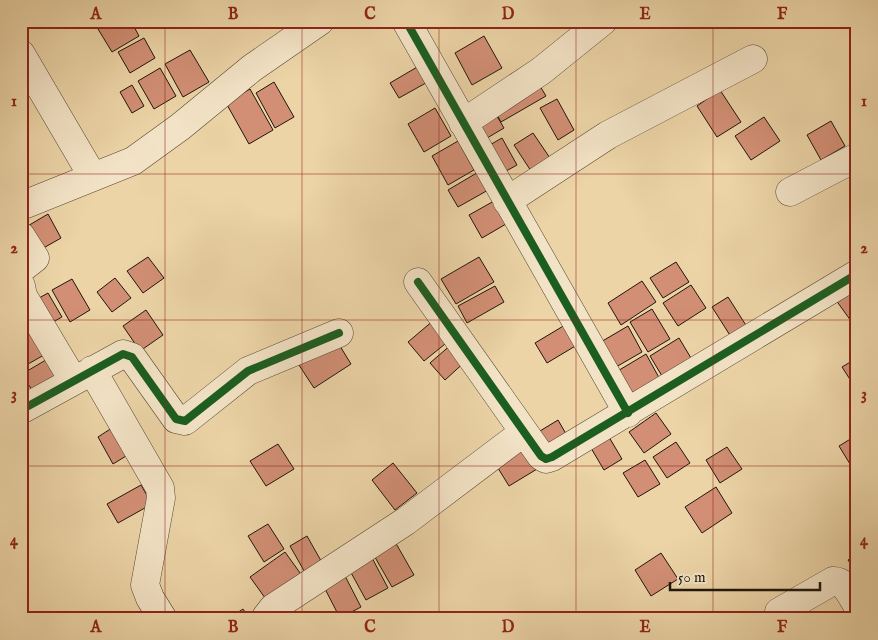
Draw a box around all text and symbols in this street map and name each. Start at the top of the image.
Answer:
text: A [90,5,103,25]
text: B [228,5,239,25]
text: C [364,5,376,25]
text: D [502,5,515,25]
text: E [639,5,651,25]
text: F [777,5,788,25]
text: 1 [11,92,17,112]
text: 1 [861,92,867,112]
text: 2 [10,239,18,259]
text: 2 [860,239,868,259]
text: 3 [11,385,17,405]
text: 3 [861,385,867,405]
text: 4 [10,531,19,551]
text: 4 [860,531,869,551]
scale bar [670,560,820,592]
text: 50 m [678,568,706,587]
text: A [90,618,103,638]
text: B [228,618,239,638]
text: C [364,618,376,638]
text: D [502,618,515,638]
text: E [639,618,651,638]
text: F [777,618,788,638]

